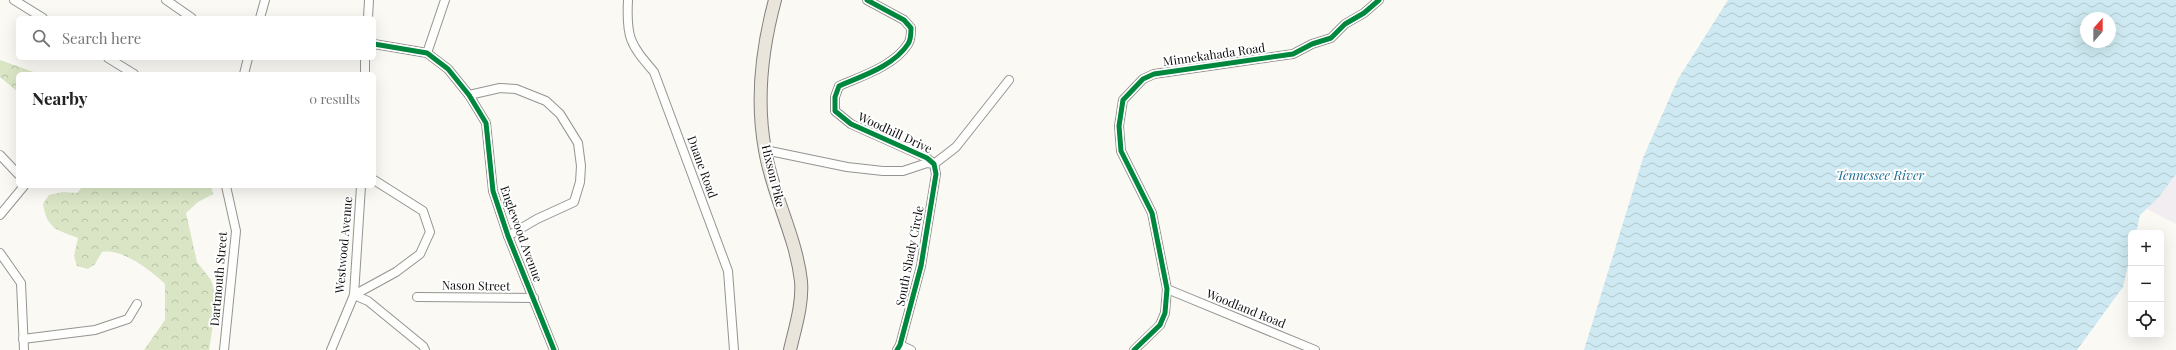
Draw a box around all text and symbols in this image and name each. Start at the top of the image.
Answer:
north arrow [2080,12,2116,48]
search box [16,16,376,60]
icon: search [30,27,52,49]
text: Search here [62,28,141,48]
street label: Minnekahada Road [1162,39,1266,69]
text: Nearby [32,87,87,109]
text: 0 results [309,90,360,107]
street label: Woodhill Drive [855,108,935,156]
street label: Duane Road [684,133,722,200]
street label: Hixson Pike [758,143,789,209]
water label: Tennessee River [1836,166,1925,183]
street label: Englewood Avenue [497,183,547,284]
street label: Westwood Avenue [331,196,355,295]
street label: South Shady Circle [891,204,927,307]
street label: Dartmouth Street [206,230,230,327]
map controls [2128,230,2164,338]
button: + [2128,230,2164,266]
button: − [2128,266,2164,302]
street label: Nason Street [442,276,511,294]
street label: Woodland Road [1204,285,1288,331]
button: locate [2128,302,2164,338]

